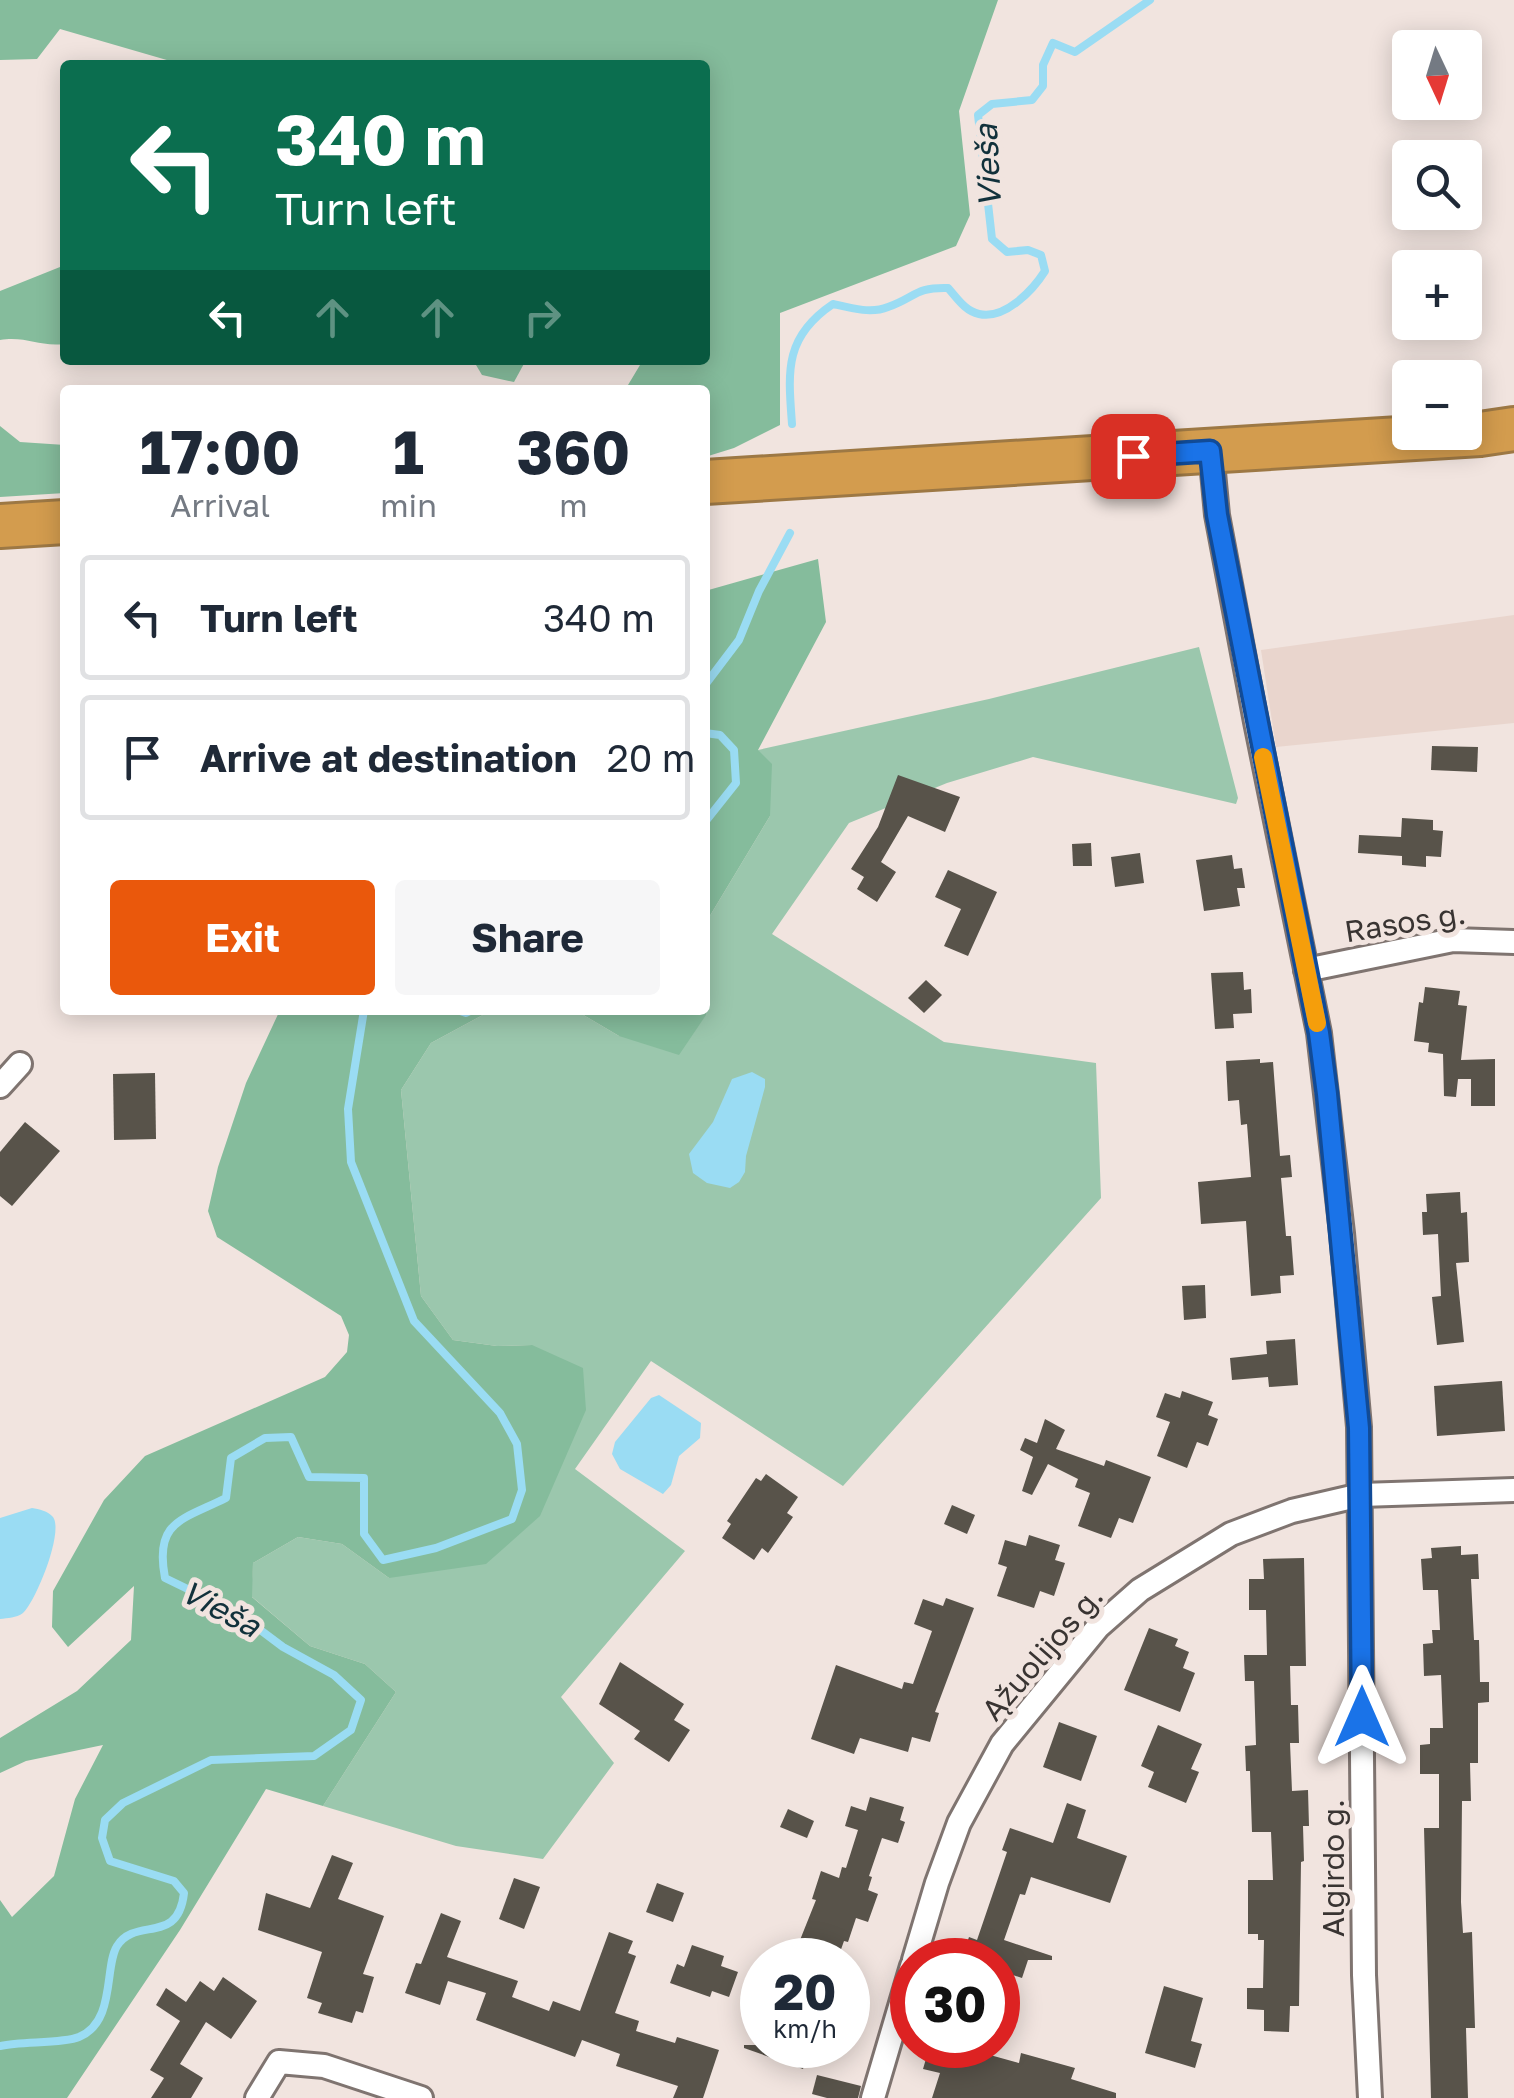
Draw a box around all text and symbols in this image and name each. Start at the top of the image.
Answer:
north arrow [1392,30,1482,120]
map controls [1392,30,1482,450]
text: 340 m [275,96,486,180]
icon: left [110,100,240,230]
water label: Vieša [966,121,1008,209]
button: search [1392,140,1482,230]
text: Turn left [275,181,457,235]
button: + [1392,250,1482,340]
icon: left [200,290,255,345]
icon: ahead [305,290,360,345]
icon: ahead [410,290,465,345]
icon: right [515,290,570,345]
button: − [1392,360,1482,450]
pin [1091,414,1176,499]
text: 17:00 [140,415,301,487]
text: 1 [393,415,424,487]
text: 360 [517,415,630,487]
icon: arrive [1106,429,1161,484]
text: Arrival [170,486,270,524]
text: min [380,486,437,524]
text: m [559,486,588,524]
icon: left [115,590,170,645]
text: Turn left [200,595,358,640]
text: 340 m [543,595,655,640]
icon: arrive [115,730,170,785]
text: Arrive at destination [200,735,577,780]
text: 20 m [607,735,695,780]
button: Exit [110,880,375,995]
button: Share [395,880,660,995]
street label: Rasos g. [1342,895,1468,949]
water label: Vieša [175,1572,269,1645]
street label: Ąžuolijos g. [974,1578,1110,1728]
position arrow [1310,1665,1414,1769]
street label: Algirdo g. [1315,1799,1351,1937]
speed limit sign: 30 [890,1938,1020,2068]
text: 20 [773,1961,836,2021]
text: km/h [773,2013,837,2044]

